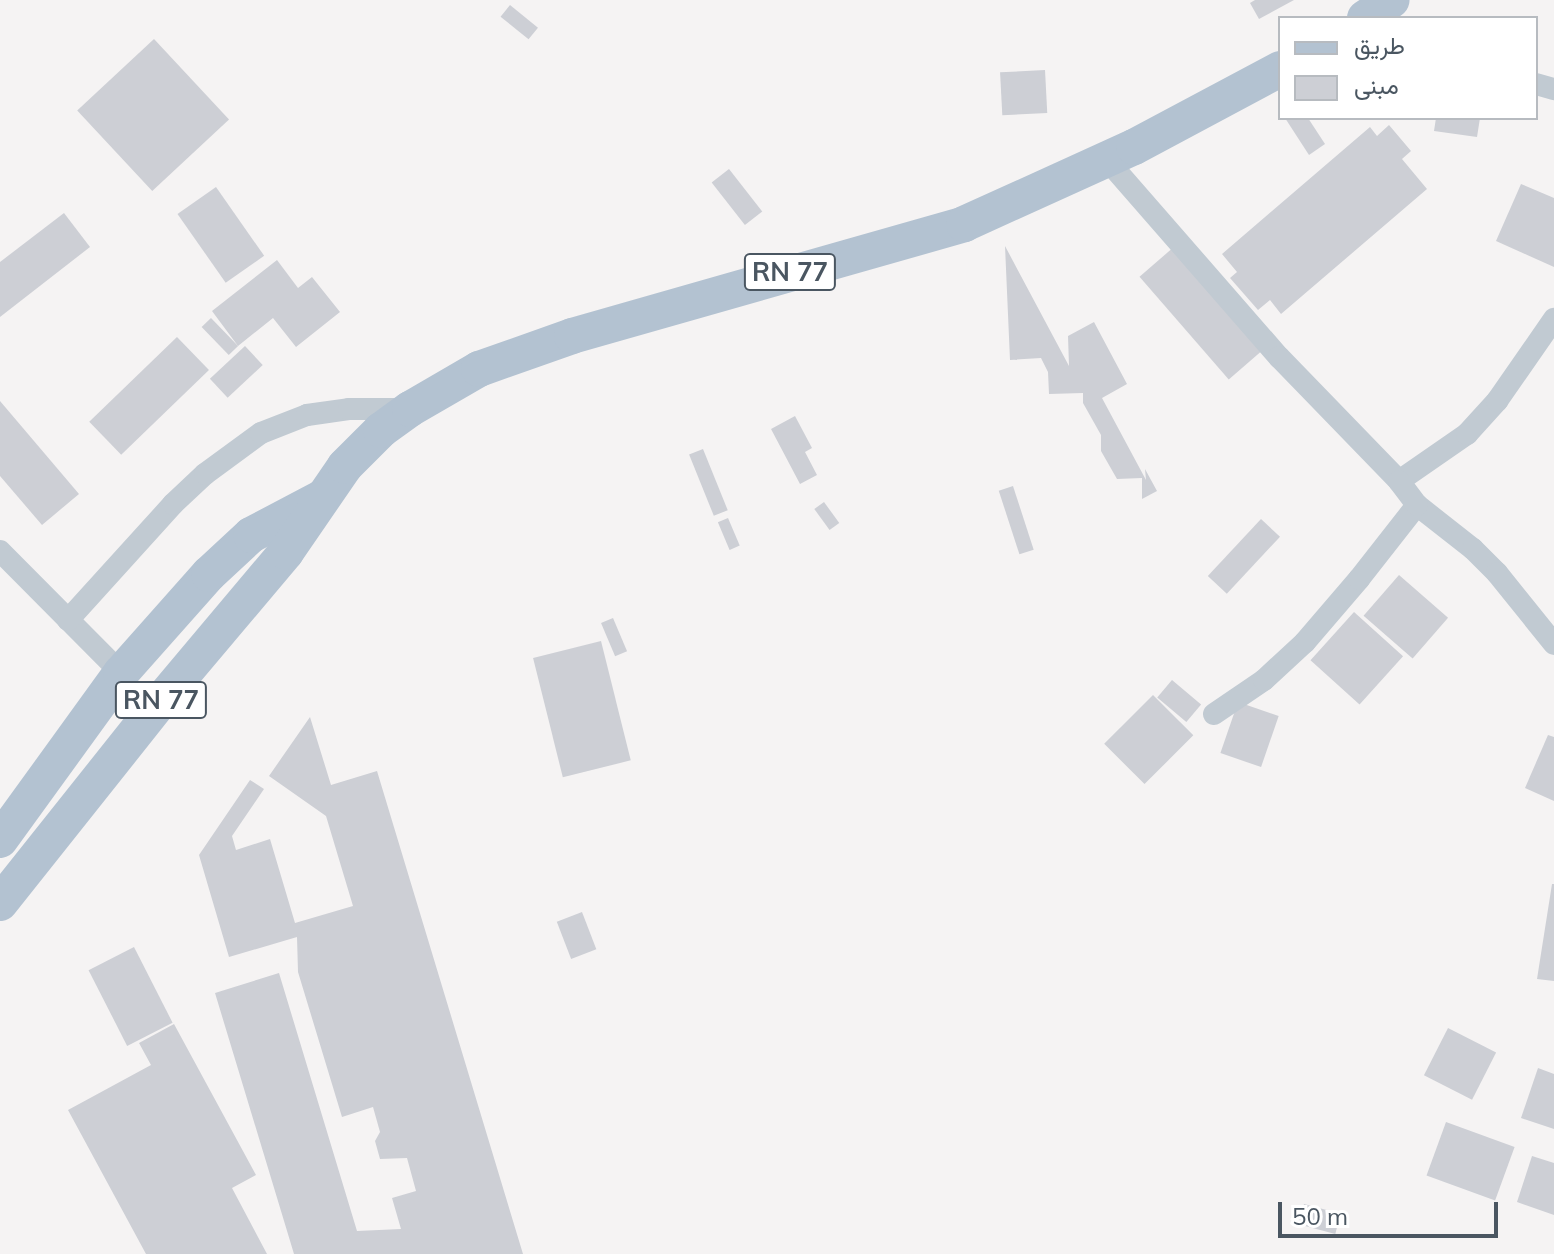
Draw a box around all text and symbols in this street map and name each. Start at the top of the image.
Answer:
legend [1278,16,1538,120]
text: طريق [1354,30,1405,60]
text: مبنى [1354,70,1399,100]
road number: RN 77 [742,250,838,294]
road number: RN 77 [113,678,209,722]
scale bar [1282,1186,1502,1236]
text: 50 m [1292,1201,1348,1231]

